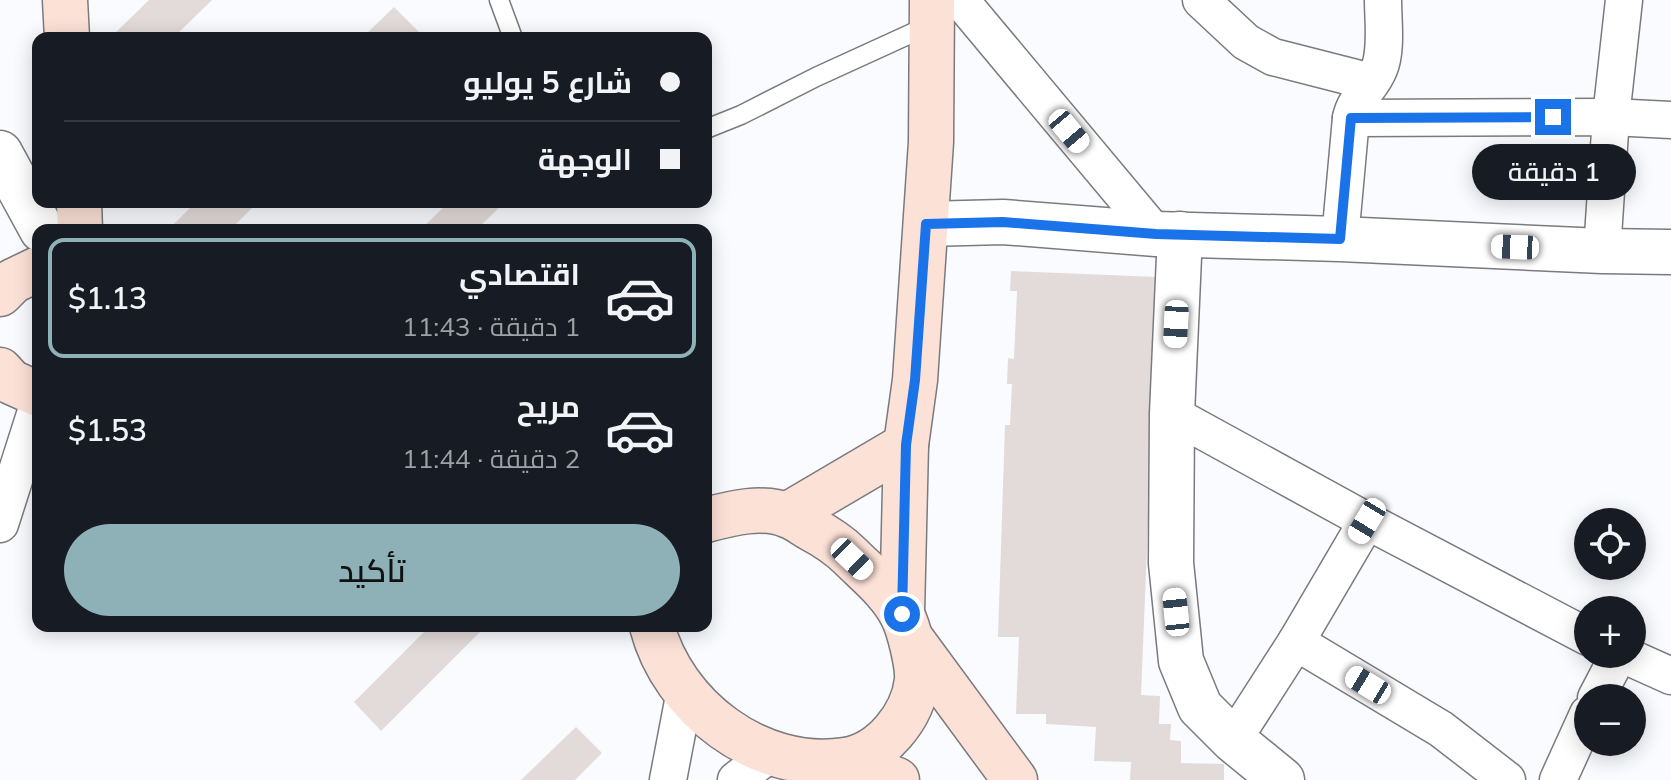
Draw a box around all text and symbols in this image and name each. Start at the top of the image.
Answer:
text: شارع 5 يوليو [463,63,632,101]
route end [1535,99,1571,135]
car [1044,105,1094,157]
text: الوجهة [538,140,632,178]
callout: 1 دقيقة [1471,145,1635,201]
text: 1 دقيقة [1508,155,1600,188]
car [1491,234,1539,260]
text: اقتصادي [459,255,580,293]
icon: car [604,262,676,334]
text: $1.13 [68,279,147,317]
car [1163,299,1189,349]
text: 1 دقيقة · 11:43 [402,310,580,343]
text: مريح [517,387,580,425]
icon: car [604,394,676,466]
text: $1.53 [68,411,147,449]
text: 2 دقيقة · 11:44 [402,442,580,475]
car [1344,494,1390,548]
map controls [1574,508,1646,756]
button: locate [1574,508,1646,580]
button: تأكيد [64,524,680,616]
car [826,534,878,584]
car [1162,587,1190,637]
route start [884,596,920,632]
button: + [1574,596,1646,668]
car [1341,662,1395,708]
button: − [1574,684,1646,756]

